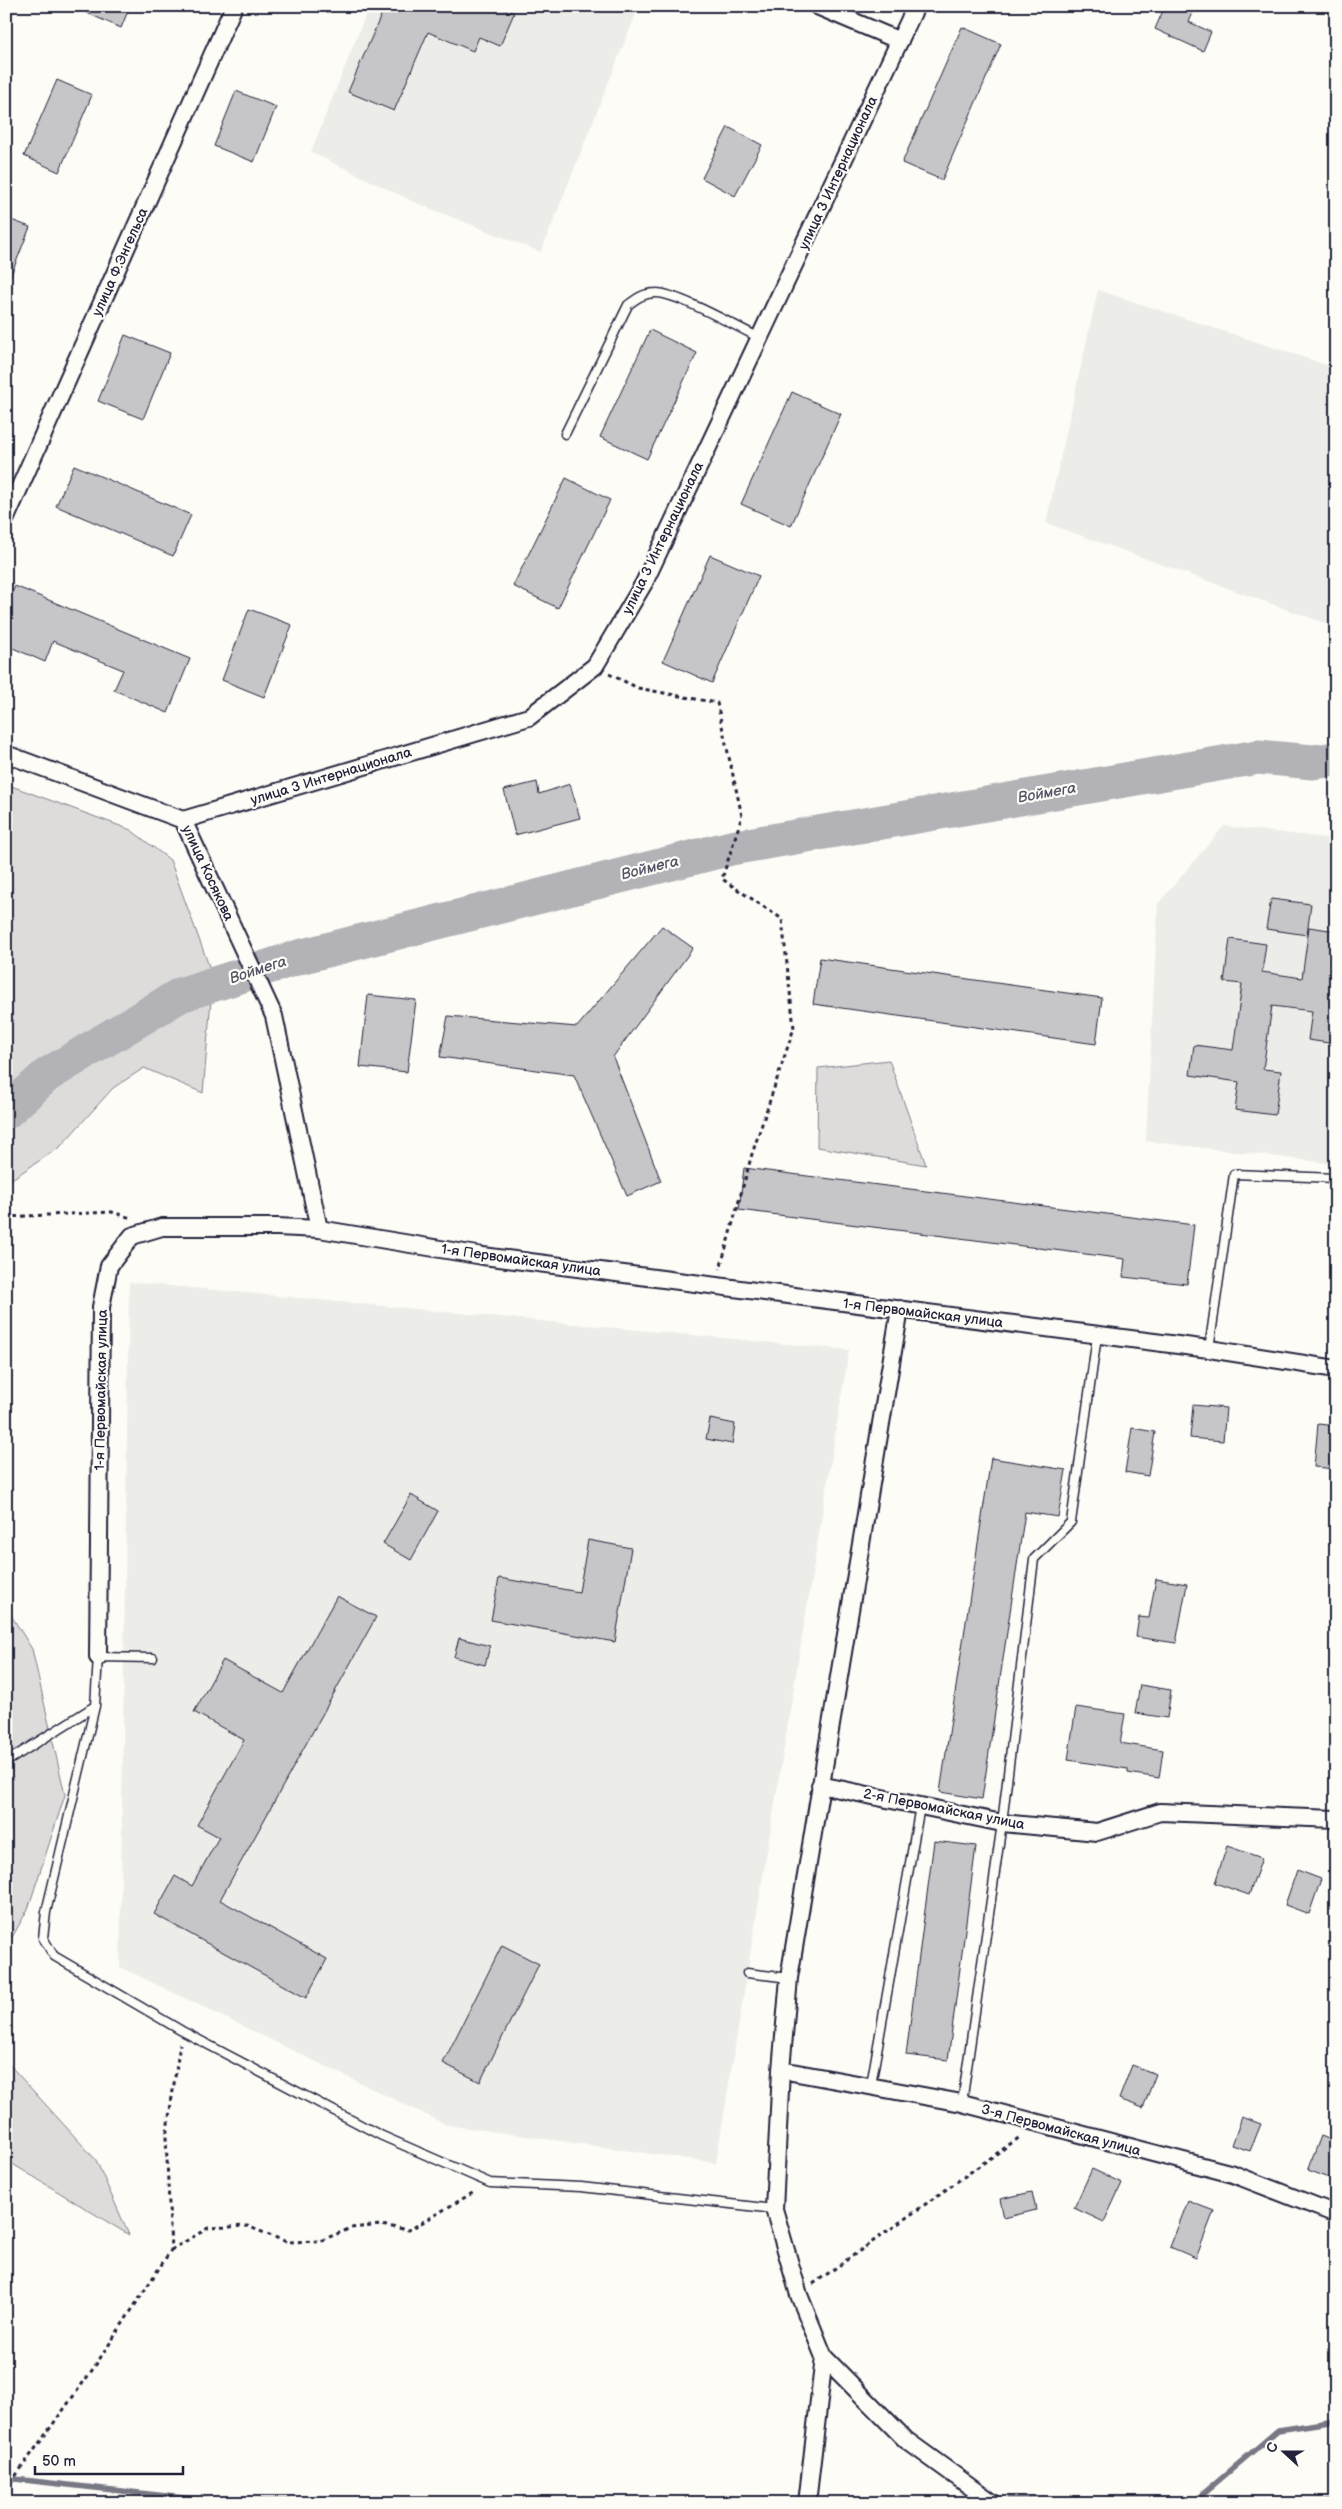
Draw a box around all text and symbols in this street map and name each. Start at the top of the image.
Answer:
street label: улица 3 Интернационала [795,93,881,252]
street label: улица Ф.Энгельса [88,205,152,319]
street label: улица 3 Интернационала [619,458,708,617]
street label: улица 3 Интернационала [248,743,414,809]
water label: Воймега [1016,779,1078,807]
street label: улица Косякова [178,822,238,924]
water label: Воймега [619,852,681,884]
water label: Воймега [227,952,289,988]
street label: 1-я Первомайская улица [440,1240,603,1280]
street label: 1-я Первомайская улица [842,1295,1005,1331]
street label: 1-я Первомайская улица [91,1309,111,1471]
street label: 2-я Первомайская улица [862,1785,1027,1833]
street label: 3-я Первомайская улица [979,2101,1143,2160]
north arrow [1260,2426,1310,2476]
text: С [1263,2440,1282,2455]
scale bar [35,2444,182,2476]
text: 50 m [42,2452,76,2471]

